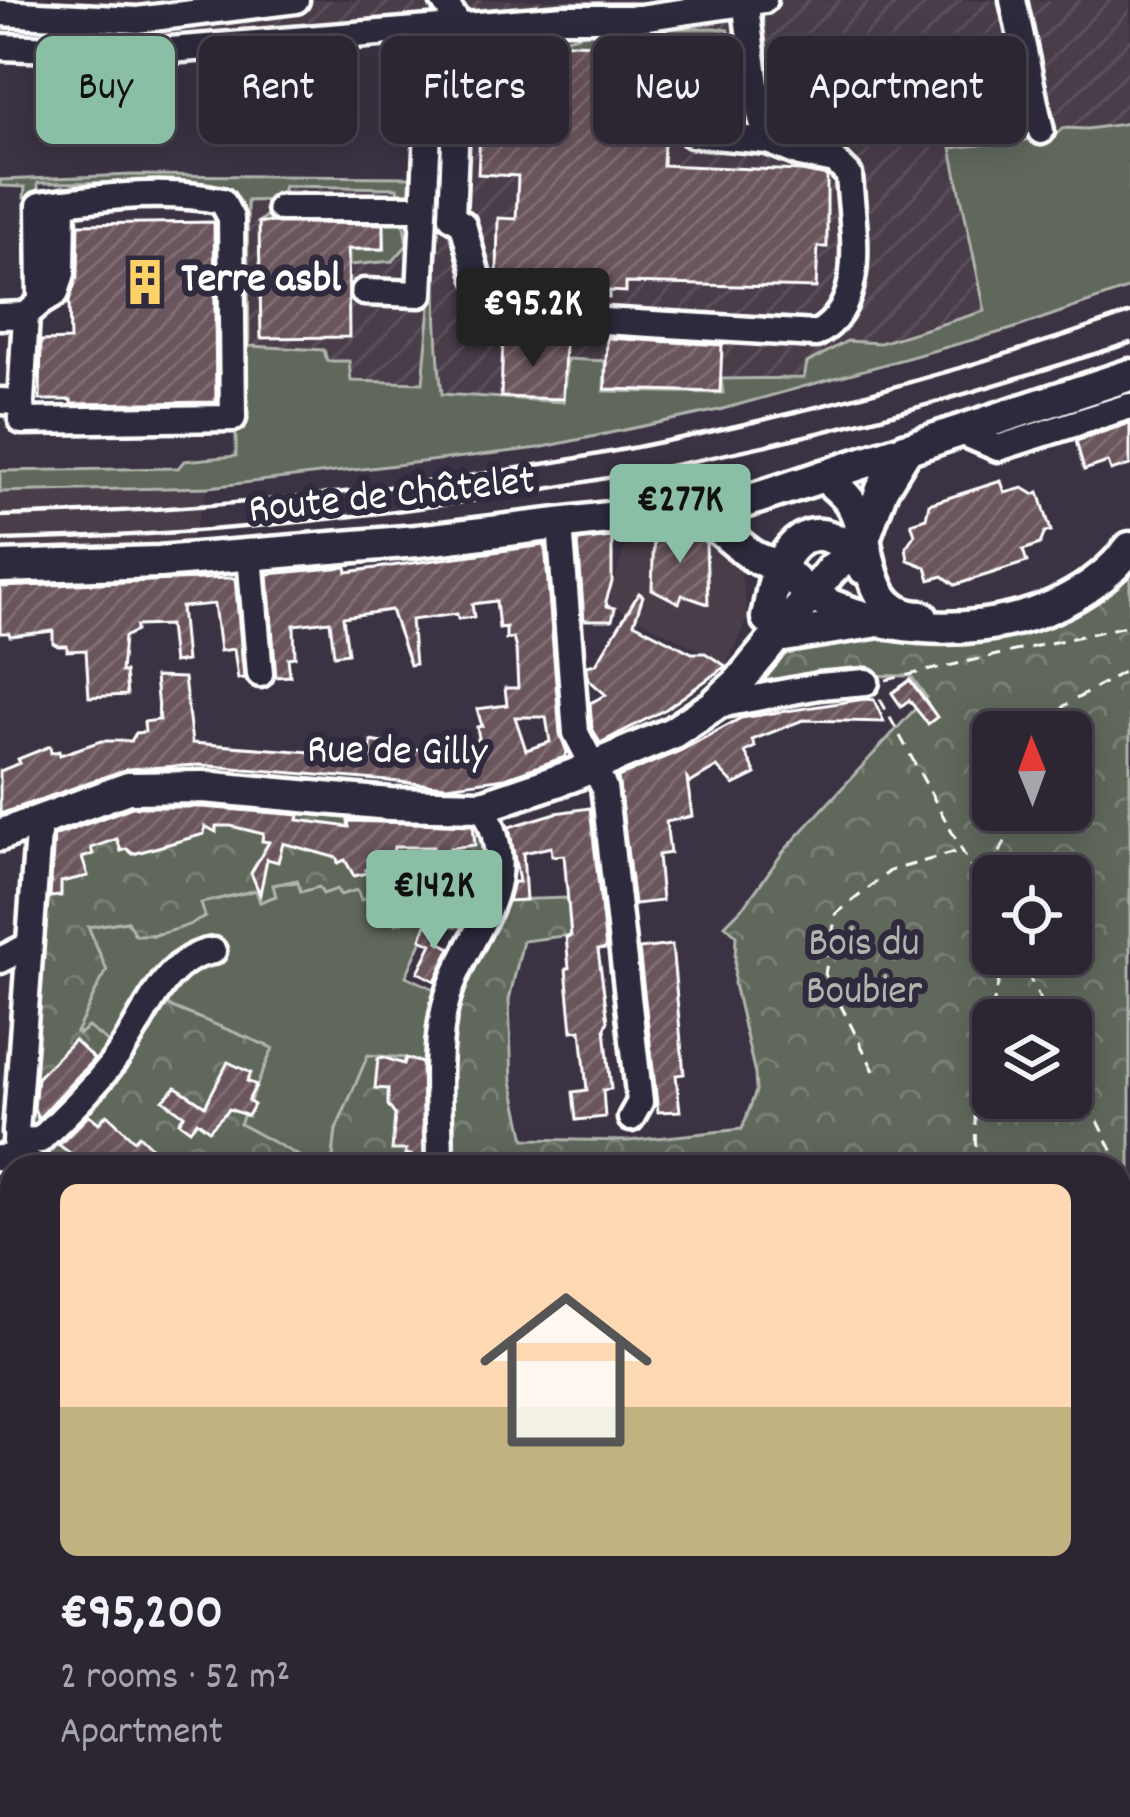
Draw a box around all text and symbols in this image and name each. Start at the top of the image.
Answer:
chip: Buy [36,36,175,144]
chip: Rent [199,36,357,144]
chip: Filters [381,36,569,144]
chip: New [593,36,743,144]
chip: Apartment [767,36,1026,144]
place label: Terre asbl [181,252,342,312]
building icon: Terre asbl [120,257,170,307]
pin: €95.2K [435,268,631,370]
text: €95.2K [483,279,583,334]
street label: Route de Châtelet [246,453,538,543]
pin: €277K [596,464,764,566]
text: €277K [637,475,723,530]
north arrow [972,711,1092,831]
map controls [972,711,1092,1119]
street label: Rue de Gilly [306,722,489,786]
pin: €142K [350,850,518,952]
button: locate [972,855,1092,975]
text: €142K [393,861,475,916]
park label: Bois du Boubier [806,916,923,1024]
button: layers [972,999,1092,1119]
icon: home [458,1262,674,1478]
text: €95,200 [60,1580,223,1652]
text: 2 rooms · 52 m² [60,1652,290,1707]
text: Apartment [60,1707,223,1762]

